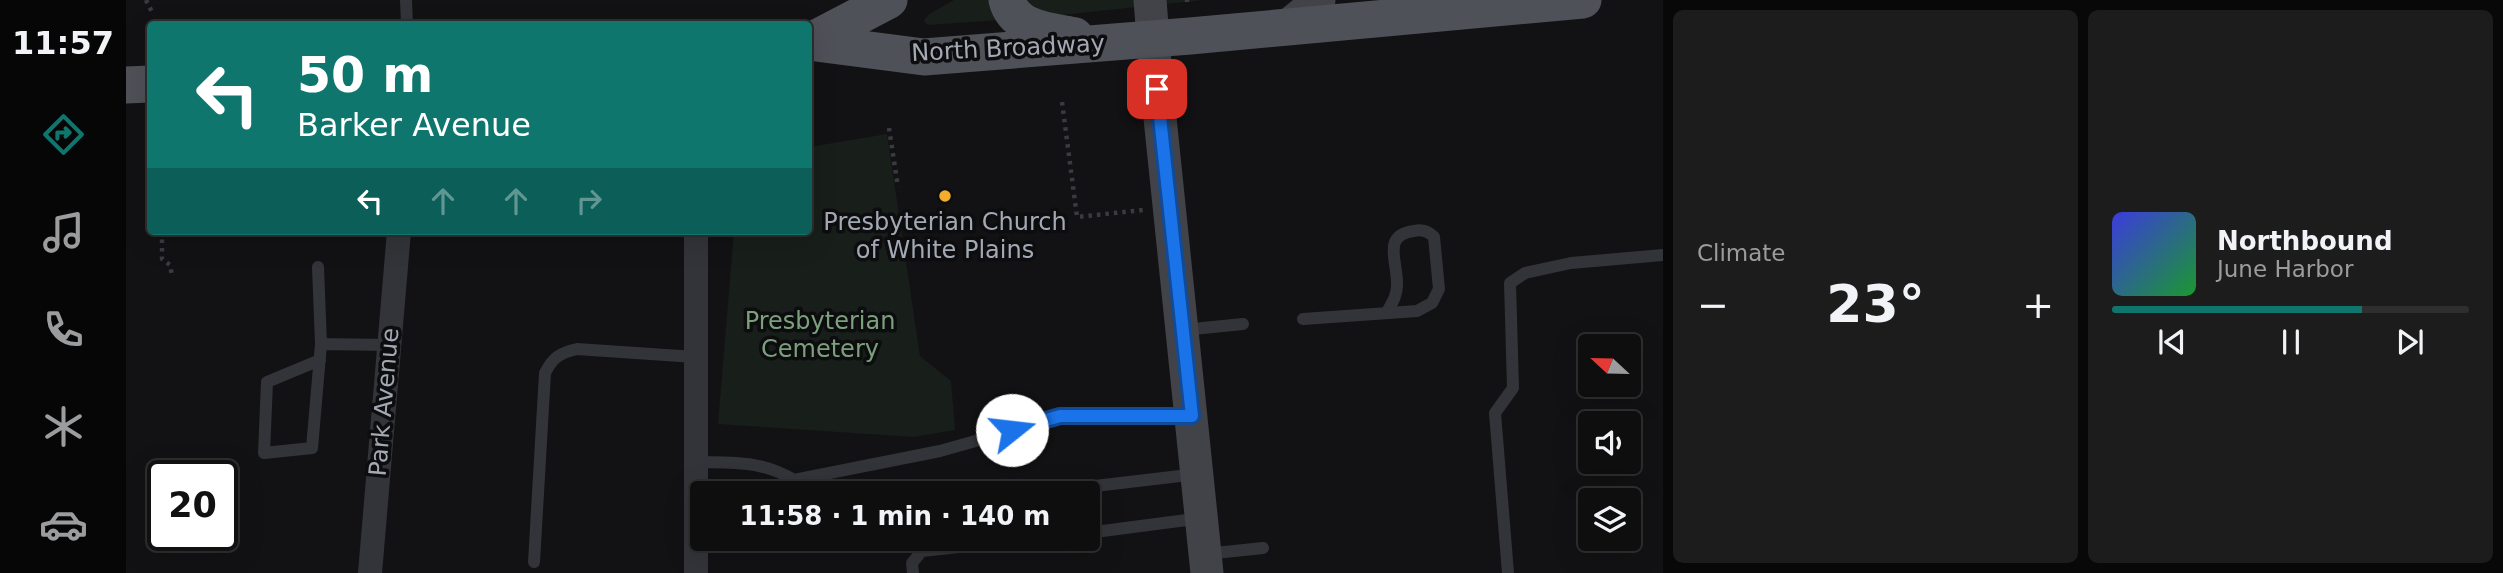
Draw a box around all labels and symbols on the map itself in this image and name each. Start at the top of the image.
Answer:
street label: North Broadway [911,29,1105,67]
pin [1127,59,1187,119]
marker: Presbyterian Church of White Plains [937,188,953,204]
place label: Presbyterian Church of White Plains [823,208,1067,264]
park label: Presbyterian Cemetery [745,307,895,363]
street label: Park Avenue [364,327,404,477]
north arrow [1578,334,1642,397]
position arrow [975,393,1049,467]
speed limit sign: 20 [147,460,238,551]

